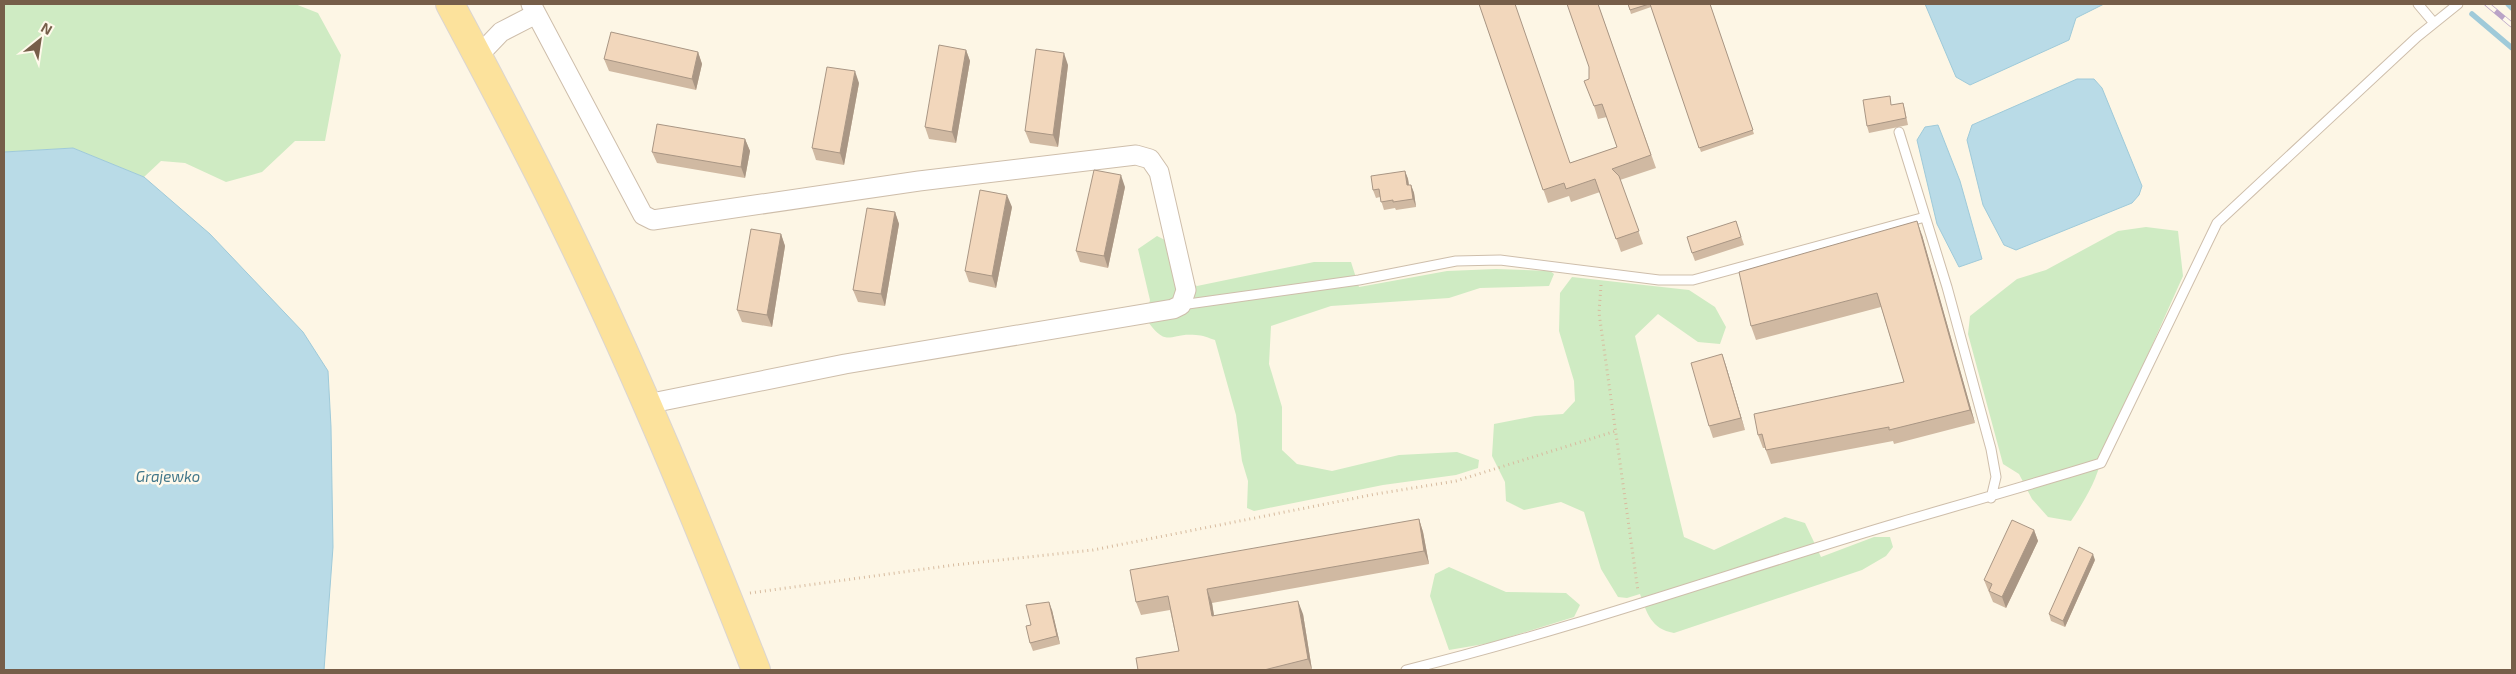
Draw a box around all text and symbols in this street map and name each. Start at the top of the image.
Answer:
north arrow [15,15,65,65]
text: N [38,18,55,38]
water label: Grajewko [136,467,200,486]

